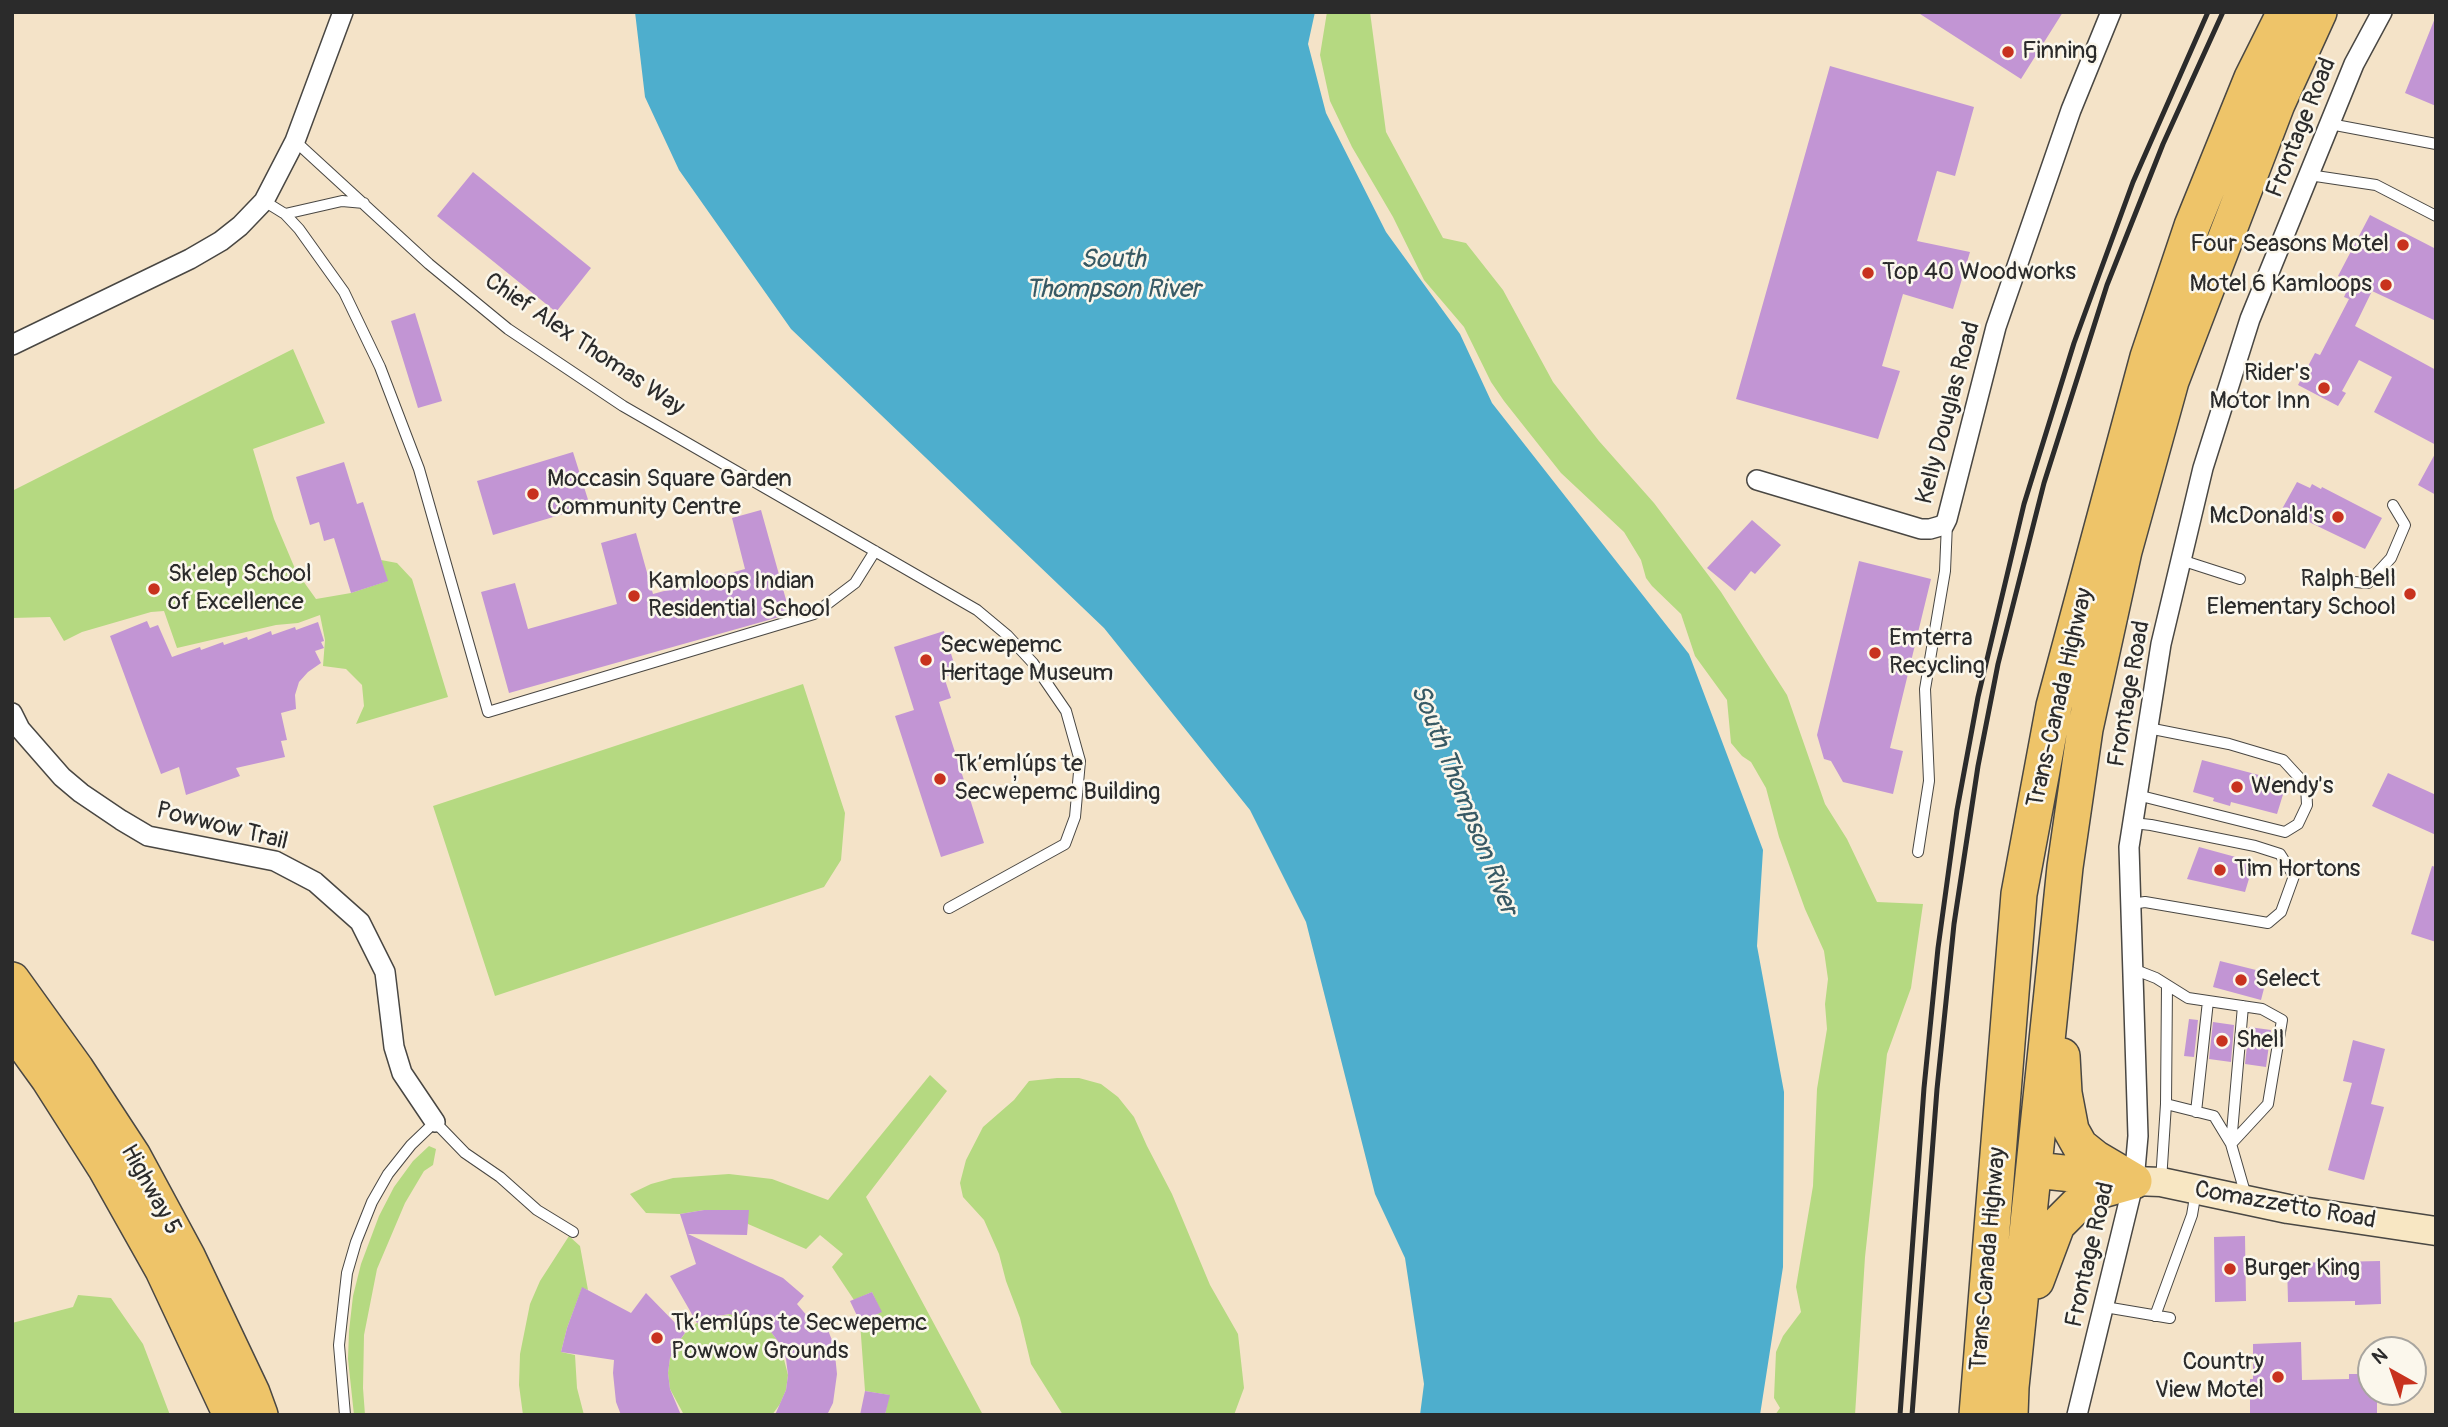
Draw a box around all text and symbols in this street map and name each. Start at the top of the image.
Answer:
place label: Finning [2022,38,2097,66]
marker: Finning [2000,44,2016,60]
street label: Frontage Road [2261,54,2343,202]
place label: Four Seasons Motel [2190,231,2389,259]
marker: Four Seasons Motel [2395,237,2411,253]
water label: South Thompson River [1025,244,1201,306]
place label: Top 40 Woodworks [1882,259,2076,287]
marker: Top 40 Woodworks [1860,265,1876,281]
street label: Chief Alex Thomas Way [479,267,689,423]
place label: Motel 6 Kamloops [2190,271,2372,299]
marker: Motel 6 Kamloops [2378,277,2394,293]
street label: Kelly Douglas Road [1911,319,1987,507]
place label: Rider's Motor Inn [2210,360,2310,416]
marker: Rider's Motor Inn [2316,380,2332,396]
place label: Moccasin Square Garden Community Centre [547,466,792,522]
marker: Moccasin Square Garden Community Centre [525,486,541,502]
place label: McDonald's [2209,503,2324,531]
marker: McDonald's [2330,509,2346,525]
place label: Sk'elep School of Excellence [168,561,312,617]
place label: Ralph Bell Elementary School [2206,566,2396,622]
place label: Kamloops Indian Residential School [648,568,830,624]
marker: Sk'elep School of Excellence [146,581,162,597]
street label: Trans-Canada Highway [2022,585,2100,811]
marker: Ralph Bell Elementary School [2402,586,2418,602]
marker: Kamloops Indian Residential School [626,588,642,604]
street label: Frontage Road [2103,619,2157,769]
place label: Emterra Recycling [1889,625,1985,681]
place label: Secwepemc Heritage Museum [940,632,1113,688]
marker: Emterra Recycling [1867,645,1883,661]
marker: Secwepemc Heritage Museum [918,652,934,668]
water label: South Thompson River [1403,680,1523,920]
place label: Tk’emlúps te Secwe̓pemc Building [954,751,1160,807]
marker: Tk’emlúps te Secwe̓pemc Building [932,771,948,787]
place label: Wendy's [2251,773,2333,801]
marker: Wendy's [2229,779,2245,795]
street label: Powwow Trail [153,797,291,857]
place label: Tim Hortons [2234,856,2360,884]
marker: Tim Hortons [2212,862,2228,878]
place label: Select [2255,966,2320,994]
marker: Select [2233,972,2249,988]
place label: Shell [2236,1027,2285,1055]
marker: Shell [2214,1033,2230,1049]
street label: Highway 5 [113,1140,187,1240]
street label: Trans-Canada Highway [1965,1146,2013,1372]
street label: Comazzetto Road [2192,1176,2378,1236]
street label: Frontage Road [2060,1180,2122,1330]
place label: Burger King [2244,1255,2360,1283]
marker: Burger King [2222,1261,2238,1277]
place label: Tk’emlúps te Secwepemc Powwow Grounds [671,1310,928,1366]
marker: Tk’emlúps te Secwepemc Powwow Grounds [649,1330,665,1346]
north arrow [2357,1336,2427,1406]
text: N [2367,1343,2392,1370]
place label: Country View Motel [2155,1349,2264,1405]
marker: Country View Motel [2270,1369,2286,1385]

